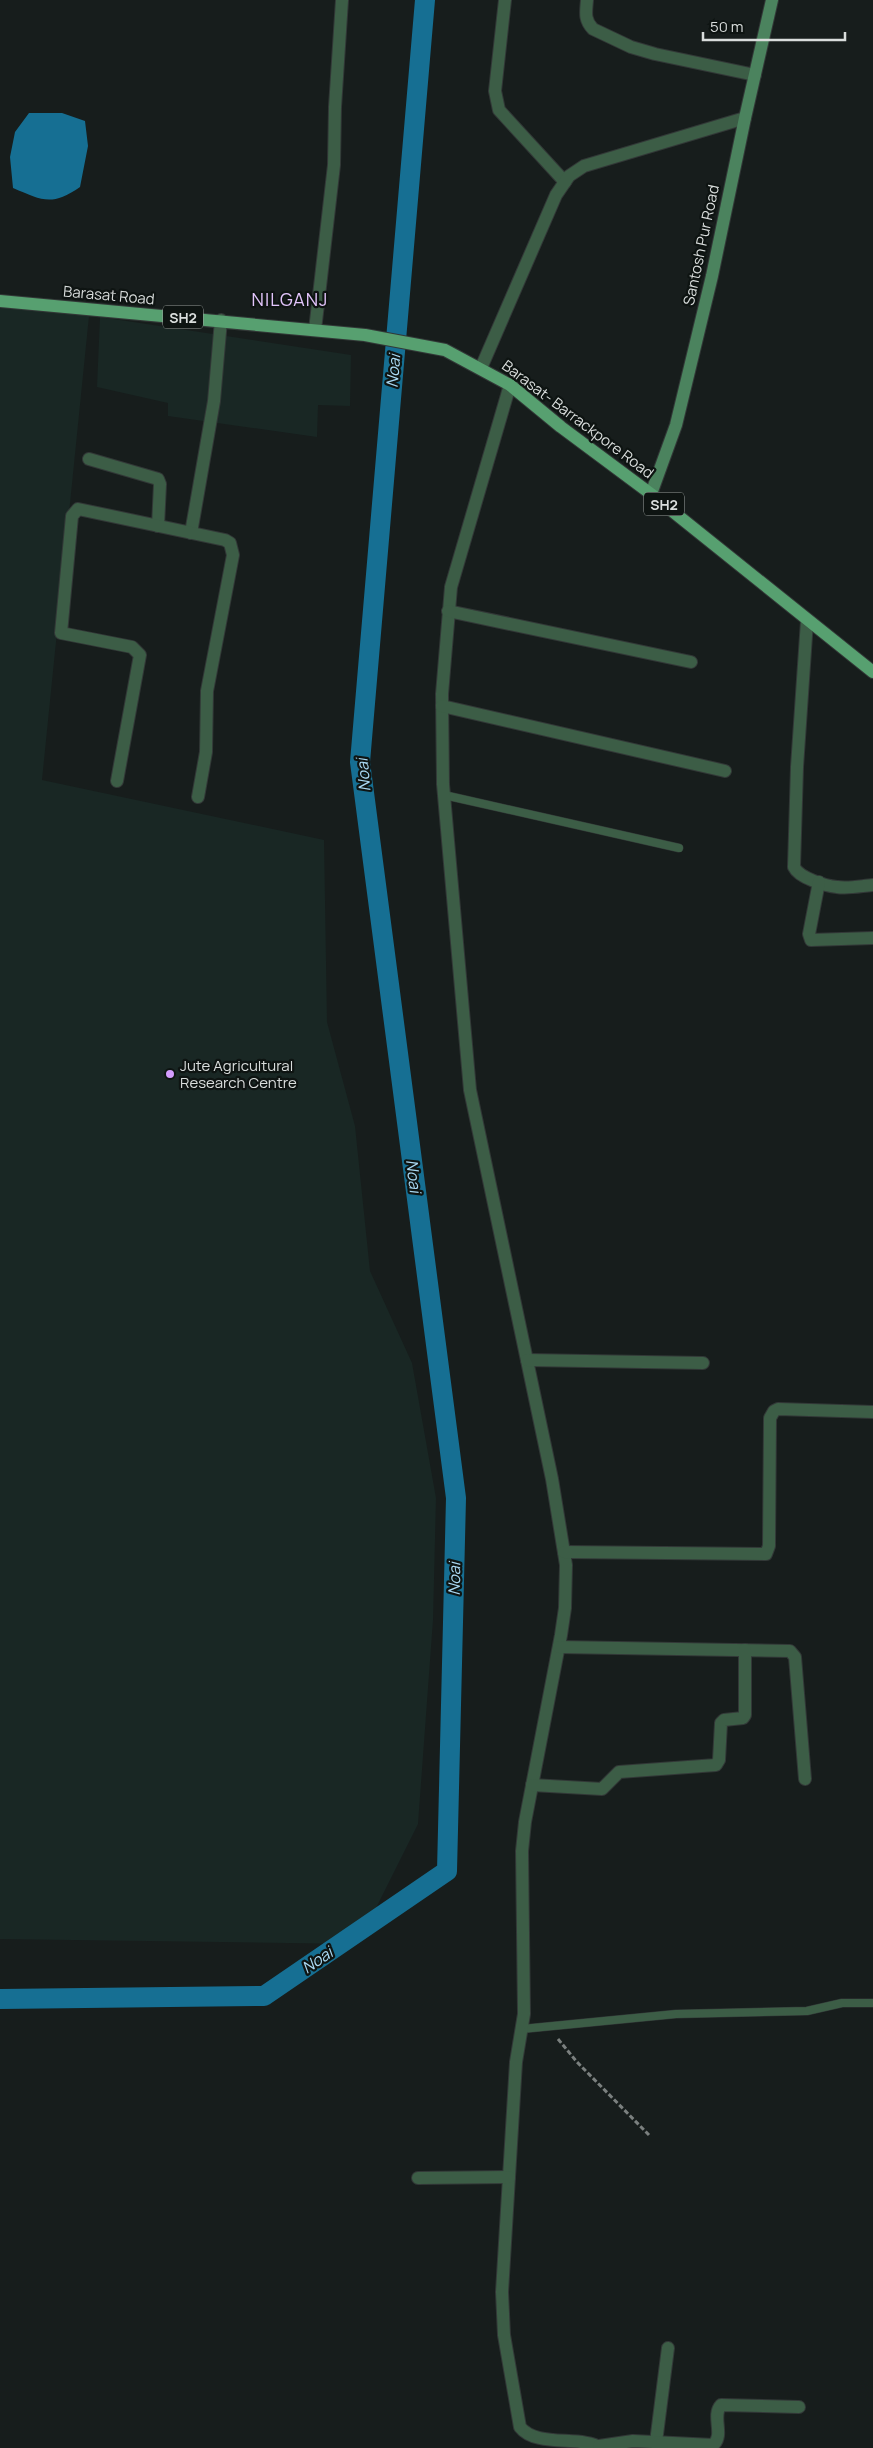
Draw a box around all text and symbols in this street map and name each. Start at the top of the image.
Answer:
scale bar [703,10,846,42]
text: 50 m [710,16,744,37]
street label: Santosh Pur Road [678,183,724,307]
street label: Barasat Road [62,281,156,309]
district label: NILGANJ [252,287,328,311]
road number: SH2 [163,306,203,328]
water label: Noai [381,351,406,388]
street label: Barasat- Barrackpore Road [498,355,658,483]
road number: SH2 [644,492,684,516]
water label: Noai [350,755,375,792]
place label: Jute Agricultural Research Centre [180,1055,297,1093]
marker: Jute Agricultural Research Centre [164,1068,176,1080]
water label: Noai [401,1158,427,1196]
water label: Noai [443,1560,465,1596]
water label: Noai [297,1940,339,1978]

